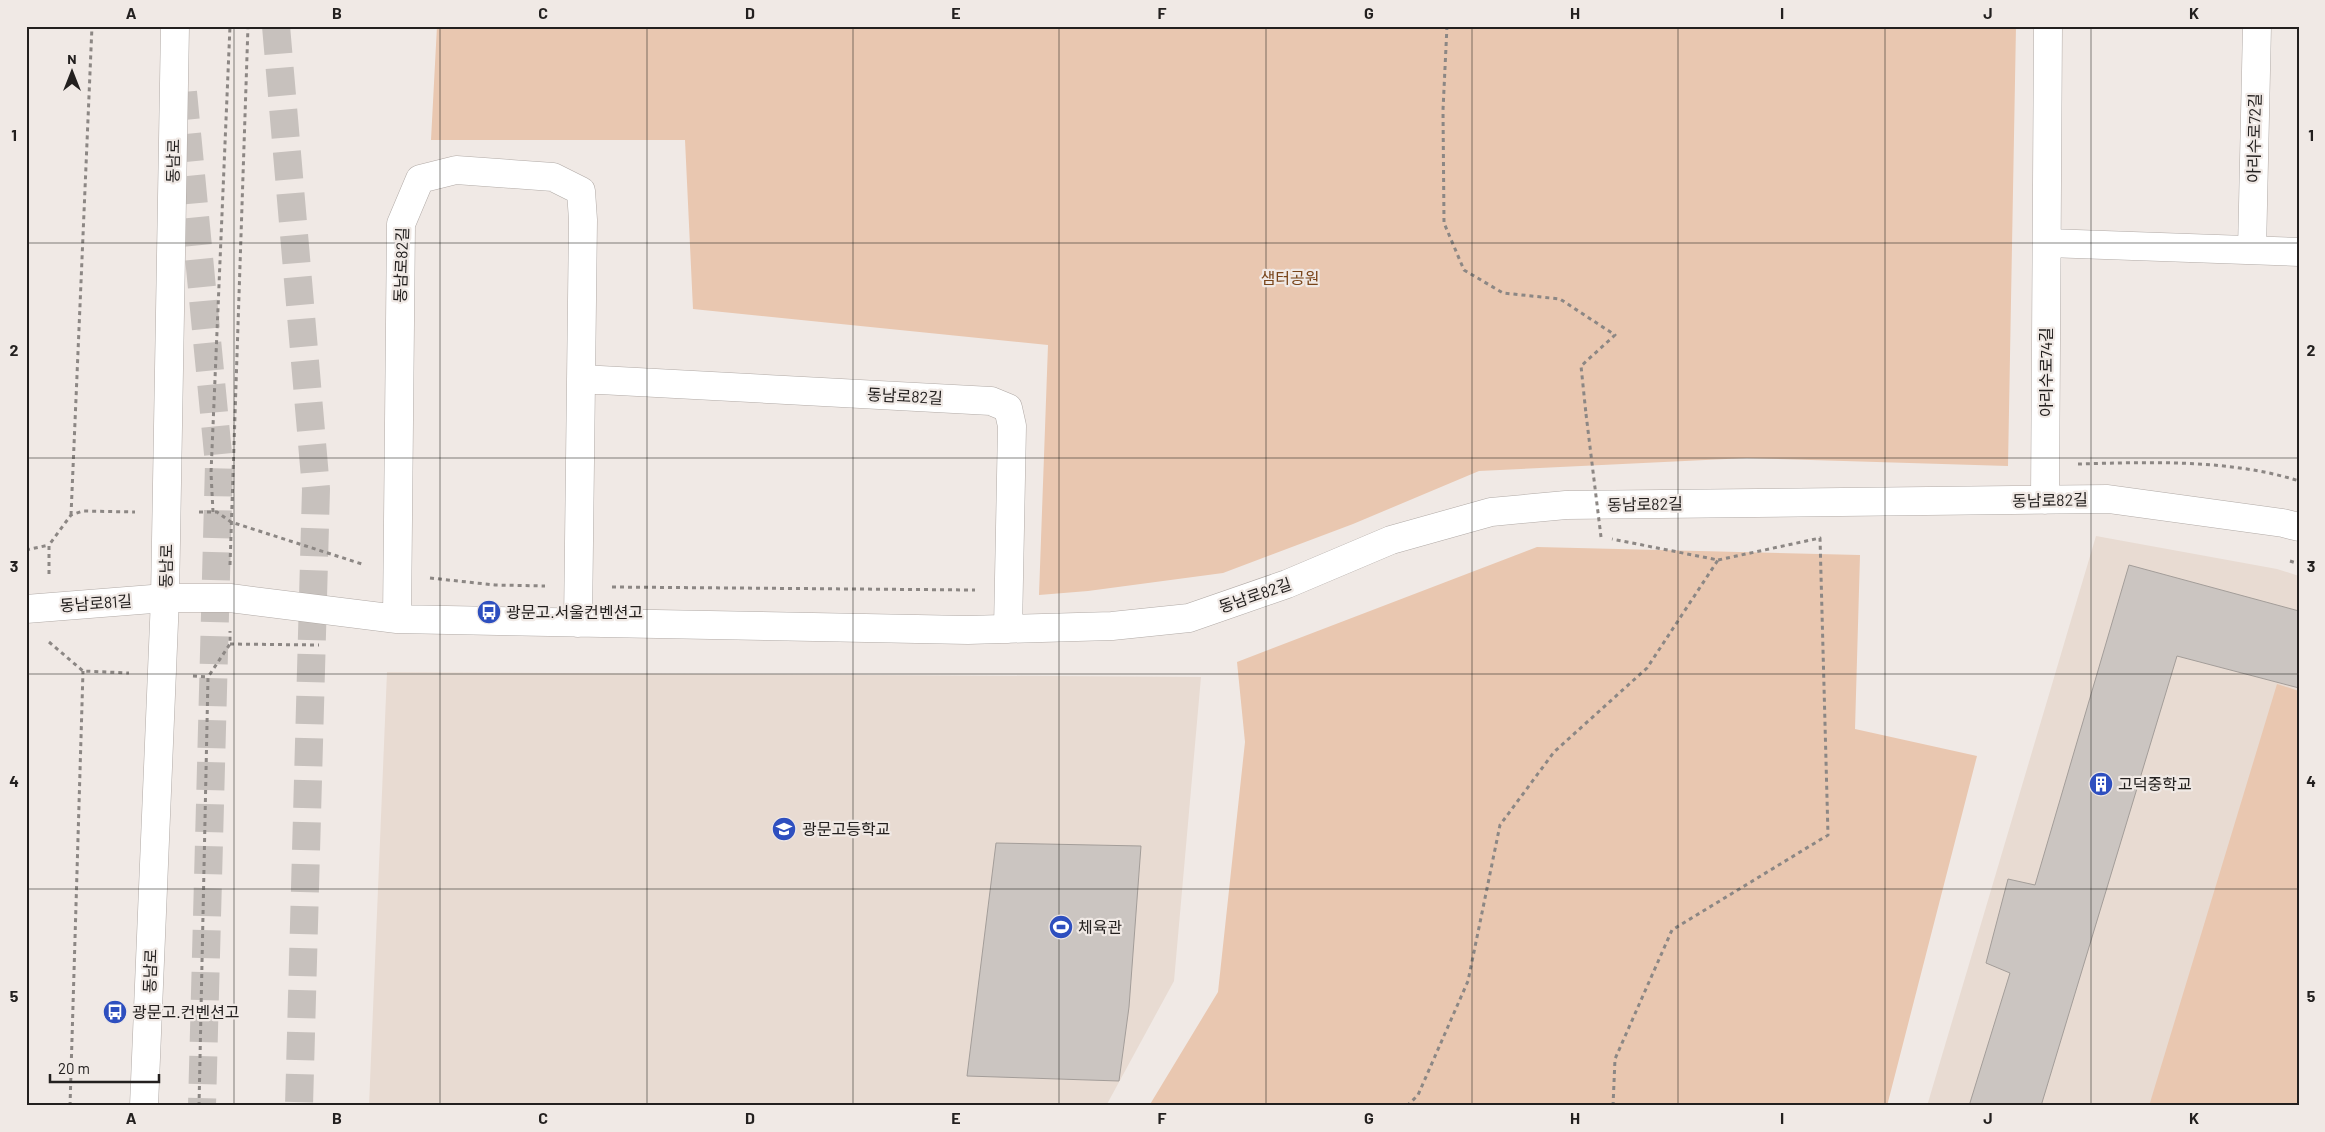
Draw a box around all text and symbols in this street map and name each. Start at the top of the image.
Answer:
text: A [126,3,137,22]
text: B [332,3,342,22]
text: C [538,3,548,22]
text: D [745,3,755,22]
text: E [951,3,961,22]
text: F [1158,3,1167,22]
text: G [1364,3,1374,22]
text: H [1570,3,1580,22]
text: I [1780,3,1784,22]
text: J [1983,3,1993,22]
text: K [2189,3,2199,22]
north arrow [48,48,98,98]
text: N [67,50,77,67]
street label: 아리수로72길 [2243,93,2264,183]
text: 1 [11,125,17,144]
text: 1 [2308,125,2314,144]
street label: 동남로 [163,138,182,183]
street label: 동남로82길 [390,227,411,303]
park label: 샘터공원 [1261,268,1319,287]
street label: 아리수로74길 [2036,327,2055,417]
text: 2 [10,340,19,359]
text: 2 [2307,340,2316,359]
street label: 동남로82길 [867,384,943,407]
street label: 동남로82길 [2012,489,2088,510]
street label: 동남로82길 [1607,493,1683,514]
street label: 동남로 [156,543,175,588]
text: 3 [10,556,18,575]
text: 3 [2307,556,2315,575]
street label: 동남로82길 [1216,573,1294,616]
street label: 동남로81길 [59,591,133,615]
bus stop icon: 광문고.서울컨벤션고 [476,599,502,625]
place label: 광문고.서울컨벤션고 [506,602,643,621]
text: 4 [9,771,19,790]
building icon: 고덕중학교 [2088,771,2114,797]
text: 4 [2306,771,2316,790]
place label: 고덕중학교 [2118,774,2192,793]
school or university icon: 광문고등학교 [771,816,797,842]
place label: 광문고등학교 [802,819,890,838]
sports icon: 체육관 [1048,914,1074,940]
place label: 체육관 [1078,917,1122,936]
street label: 동남로 [139,948,160,993]
text: 5 [10,986,19,1005]
text: 5 [2307,986,2316,1005]
bus stop icon: 광문고.컨벤션고 [102,999,128,1025]
place label: 광문고.컨벤션고 [132,1002,240,1021]
scale bar [50,1052,159,1084]
text: 20 m [58,1059,90,1077]
text: A [126,1108,137,1127]
text: B [332,1108,342,1127]
text: C [538,1108,548,1127]
text: D [745,1108,755,1127]
text: E [951,1108,961,1127]
text: F [1158,1108,1167,1127]
text: G [1364,1108,1374,1127]
text: H [1570,1108,1580,1127]
text: I [1780,1108,1784,1127]
text: J [1983,1108,1993,1127]
text: K [2189,1108,2199,1127]

